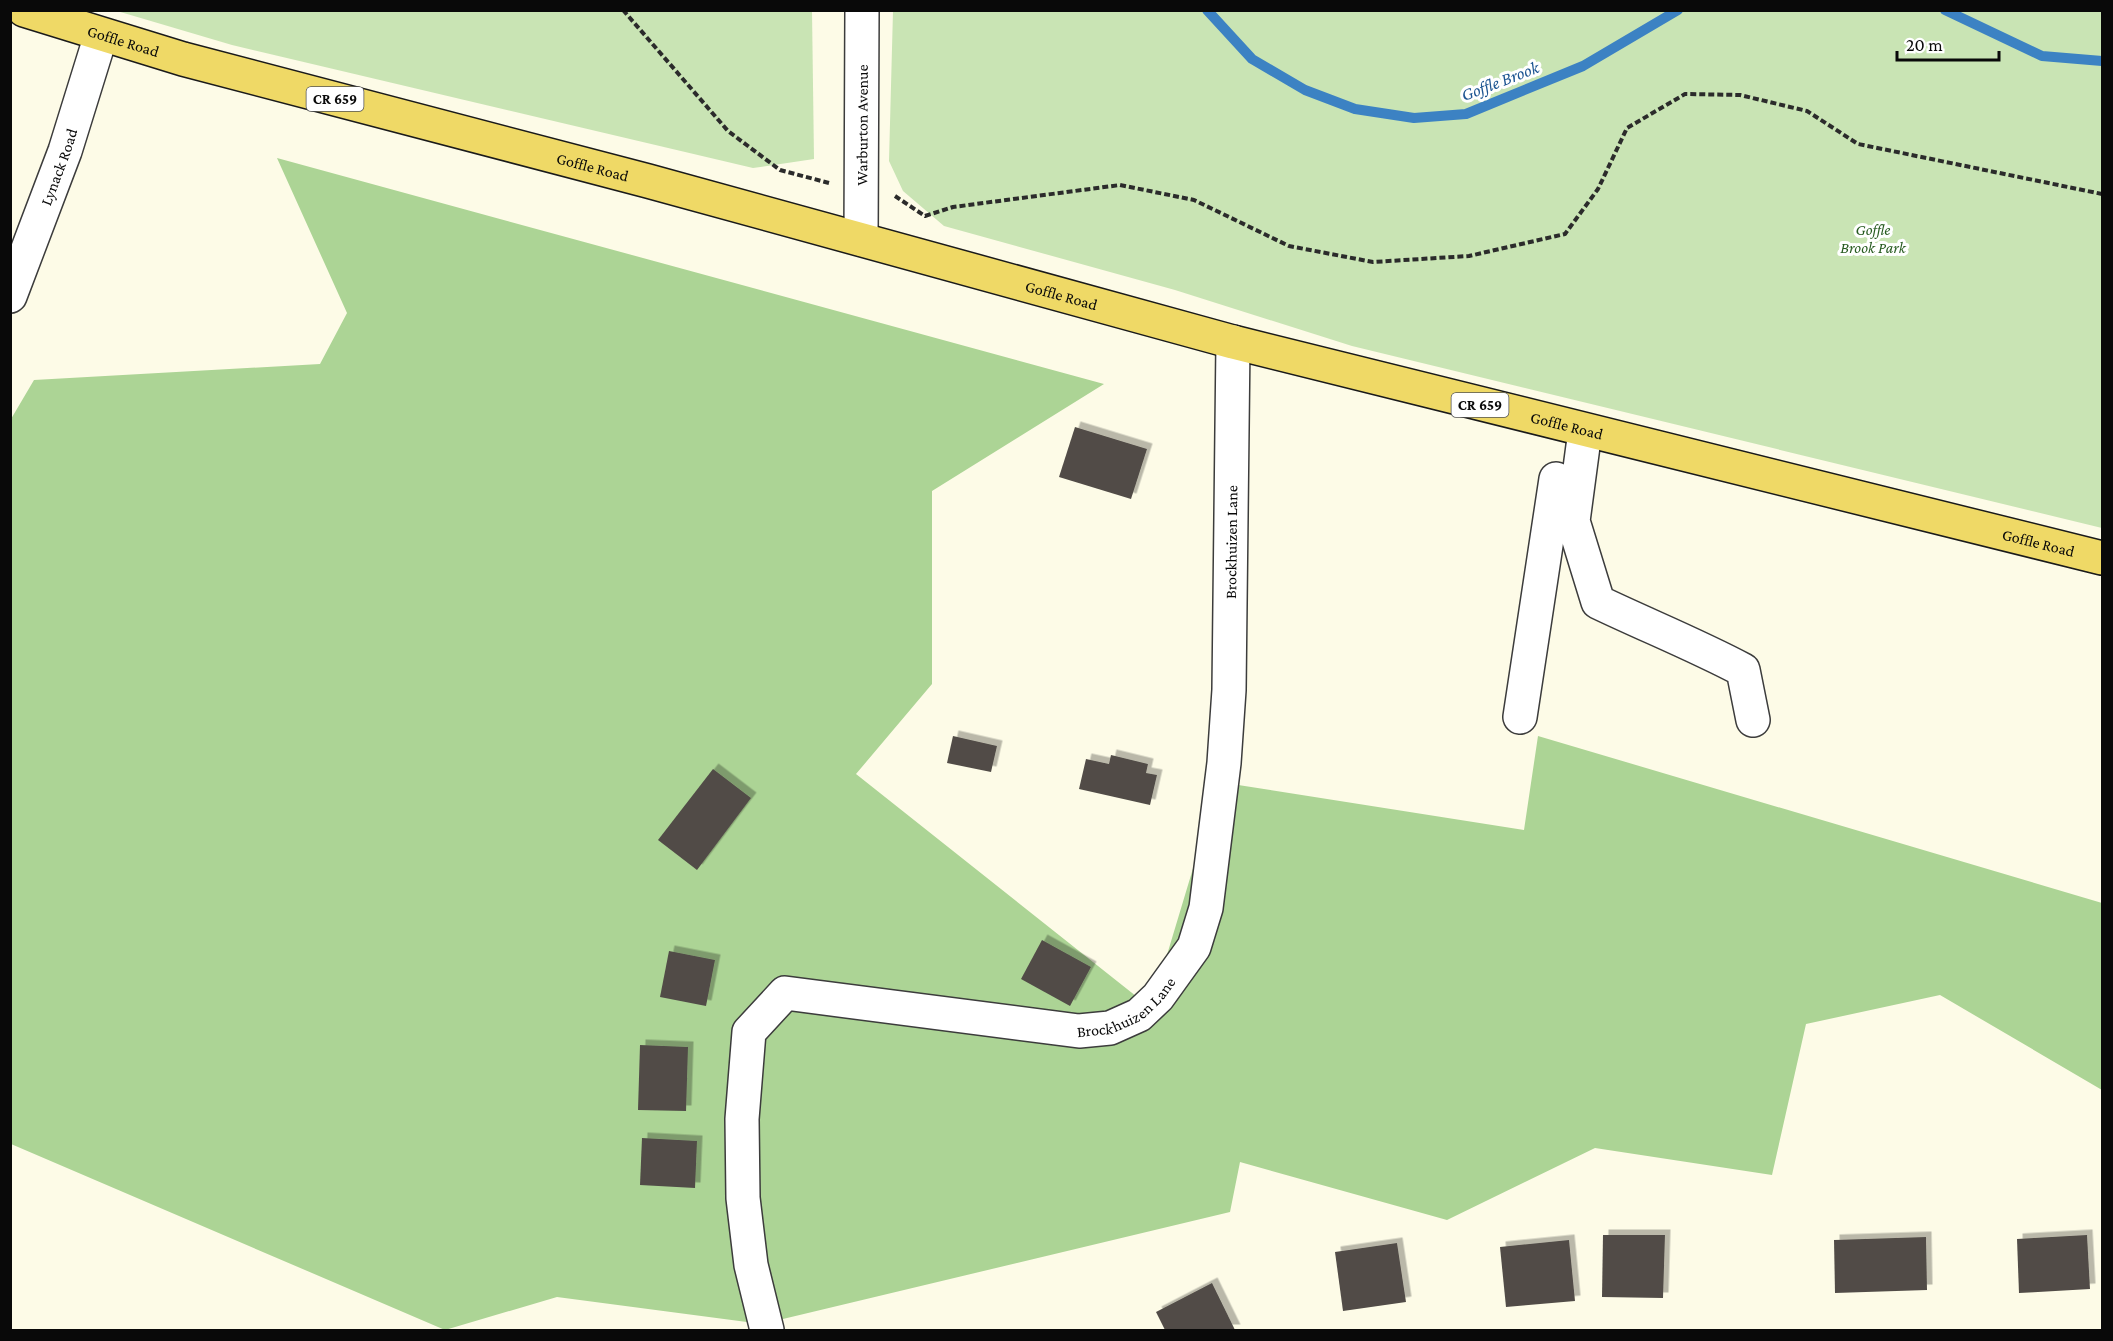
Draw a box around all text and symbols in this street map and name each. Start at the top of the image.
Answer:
street label: Goffle Road [86,22,162,60]
scale bar [1897,24,1999,62]
text: 20 m [1906,35,1943,55]
water label: Goffle Brook [1458,57,1543,105]
street label: Warburton Avenue [853,64,870,186]
road number: CR 659 [306,87,364,111]
street label: Lynack Road [37,126,80,208]
street label: Goffle Road [555,149,631,184]
park label: Goffle Brook Park [1840,221,1907,256]
street label: Goffle Road [1024,277,1100,313]
road number: CR 659 [1452,393,1508,417]
street label: Goffle Road [1529,408,1605,442]
street label: Brockhuizen Lane [1222,485,1240,599]
street label: Goffle Road [2001,525,2077,560]
street label: Brockhuizen Lane [1076,974,1178,1040]

